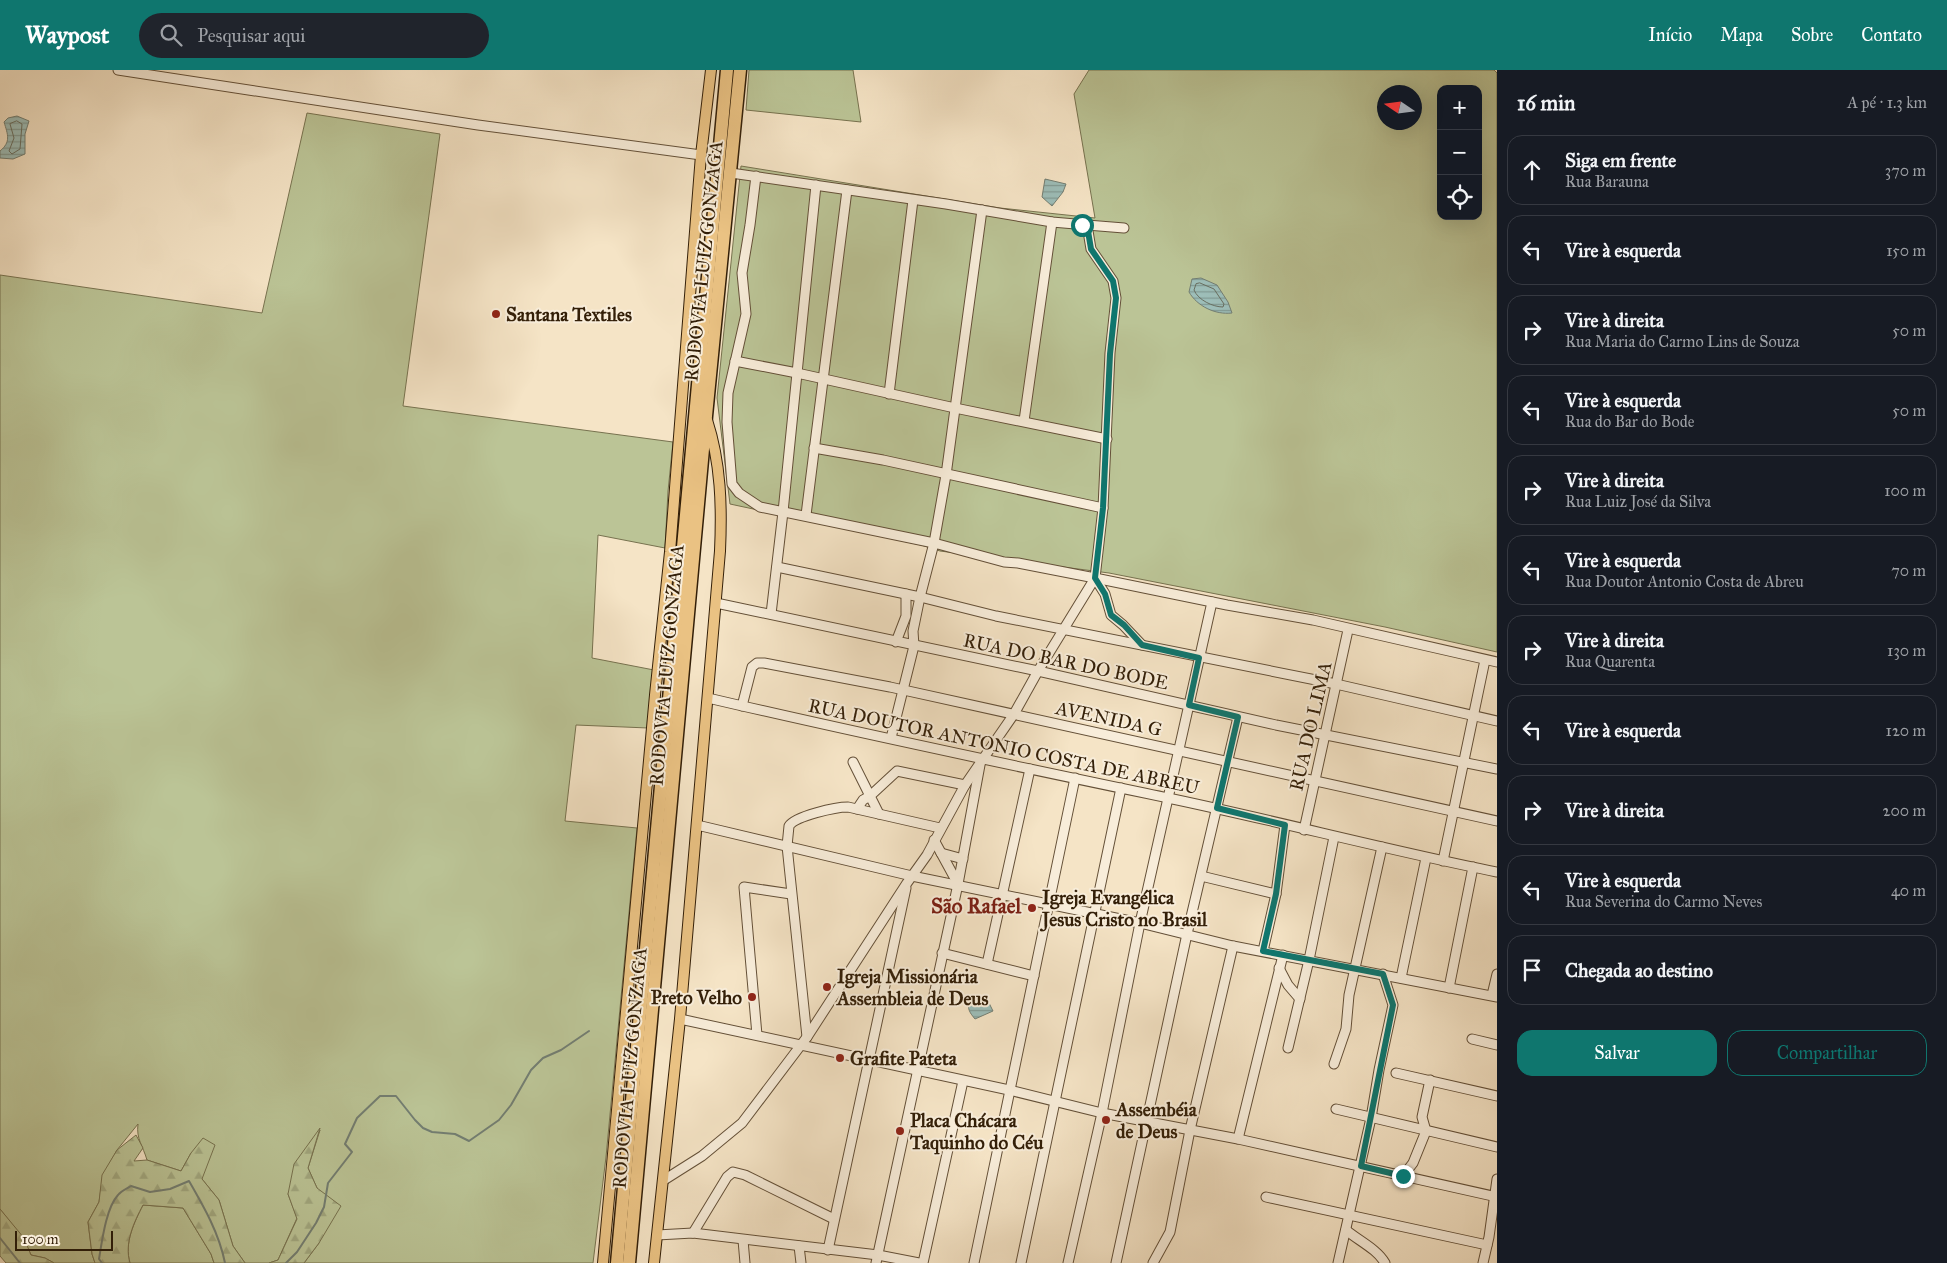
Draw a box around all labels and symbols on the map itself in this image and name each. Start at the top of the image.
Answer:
north arrow [1377,85,1422,130]
street label: RODOVIA LUIZ GONZAGA [679,139,728,383]
route start [1071,214,1094,237]
place label: Santana Textiles [506,303,632,326]
marker: Santana Textiles [490,308,502,320]
street label: RODOVIA LUIZ GONZAGA [644,543,689,787]
street label: RUA DO BAR DO BODE [961,629,1171,695]
street label: RUA DO LIMA [1284,659,1337,793]
street label: RUA DOUTOR ANTONIO COSTA DE ABREU [806,694,1202,799]
street label: AVENIDA G [1053,696,1164,741]
place label: Igreja Evangélica Jesus Cristo no Brasil [1039,886,1208,932]
district label: São Rafael [931,893,1022,919]
marker: Igreja Evangélica Jesus Cristo no Brasil [1026,902,1038,914]
street label: RODOVIA LUIZ GONZAGA [607,946,652,1190]
place label: Igreja Missionária Assembleia de Deus [835,965,988,1010]
marker: Igreja Missionária Assembleia de Deus [821,981,833,993]
place label: Preto Velho [651,986,742,1009]
marker: Preto Velho [746,991,758,1003]
place label: Grafite Pateta [850,1047,958,1070]
marker: Grafite Pateta [834,1052,846,1064]
place label: Assembéia de Deus [1114,1098,1198,1143]
place label: Placa Chácara Taquinho do Céu [909,1109,1044,1155]
marker: Assembéia de Deus [1100,1114,1112,1126]
marker: Placa Chácara Taquinho do Céu [894,1125,906,1137]
route end [1392,1165,1415,1188]
scale bar [15,1228,112,1251]

